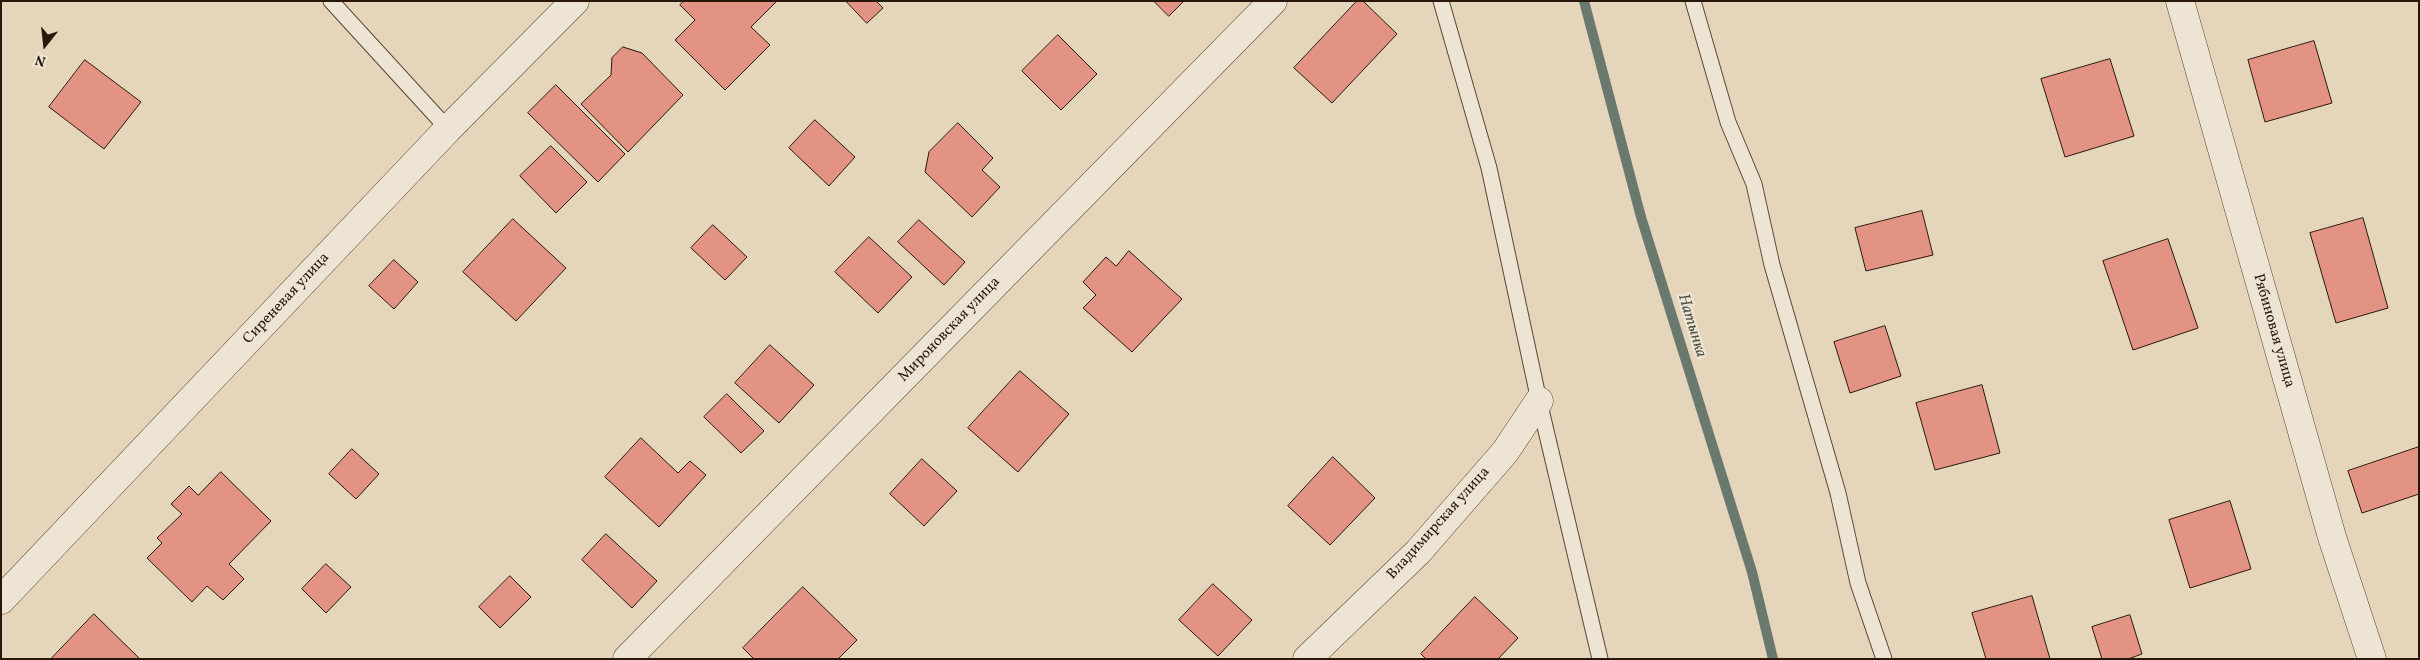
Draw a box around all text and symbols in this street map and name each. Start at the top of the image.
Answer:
north arrow [20,20,70,70]
text: N [33,49,48,70]
street label: Сиреневая улица [240,250,334,348]
street label: Рябиновая улица [2248,272,2298,390]
street label: Мироновская улица [895,274,1005,386]
water label: Натынка [1672,292,1710,360]
street label: Владимирская улица [1384,464,1494,584]

